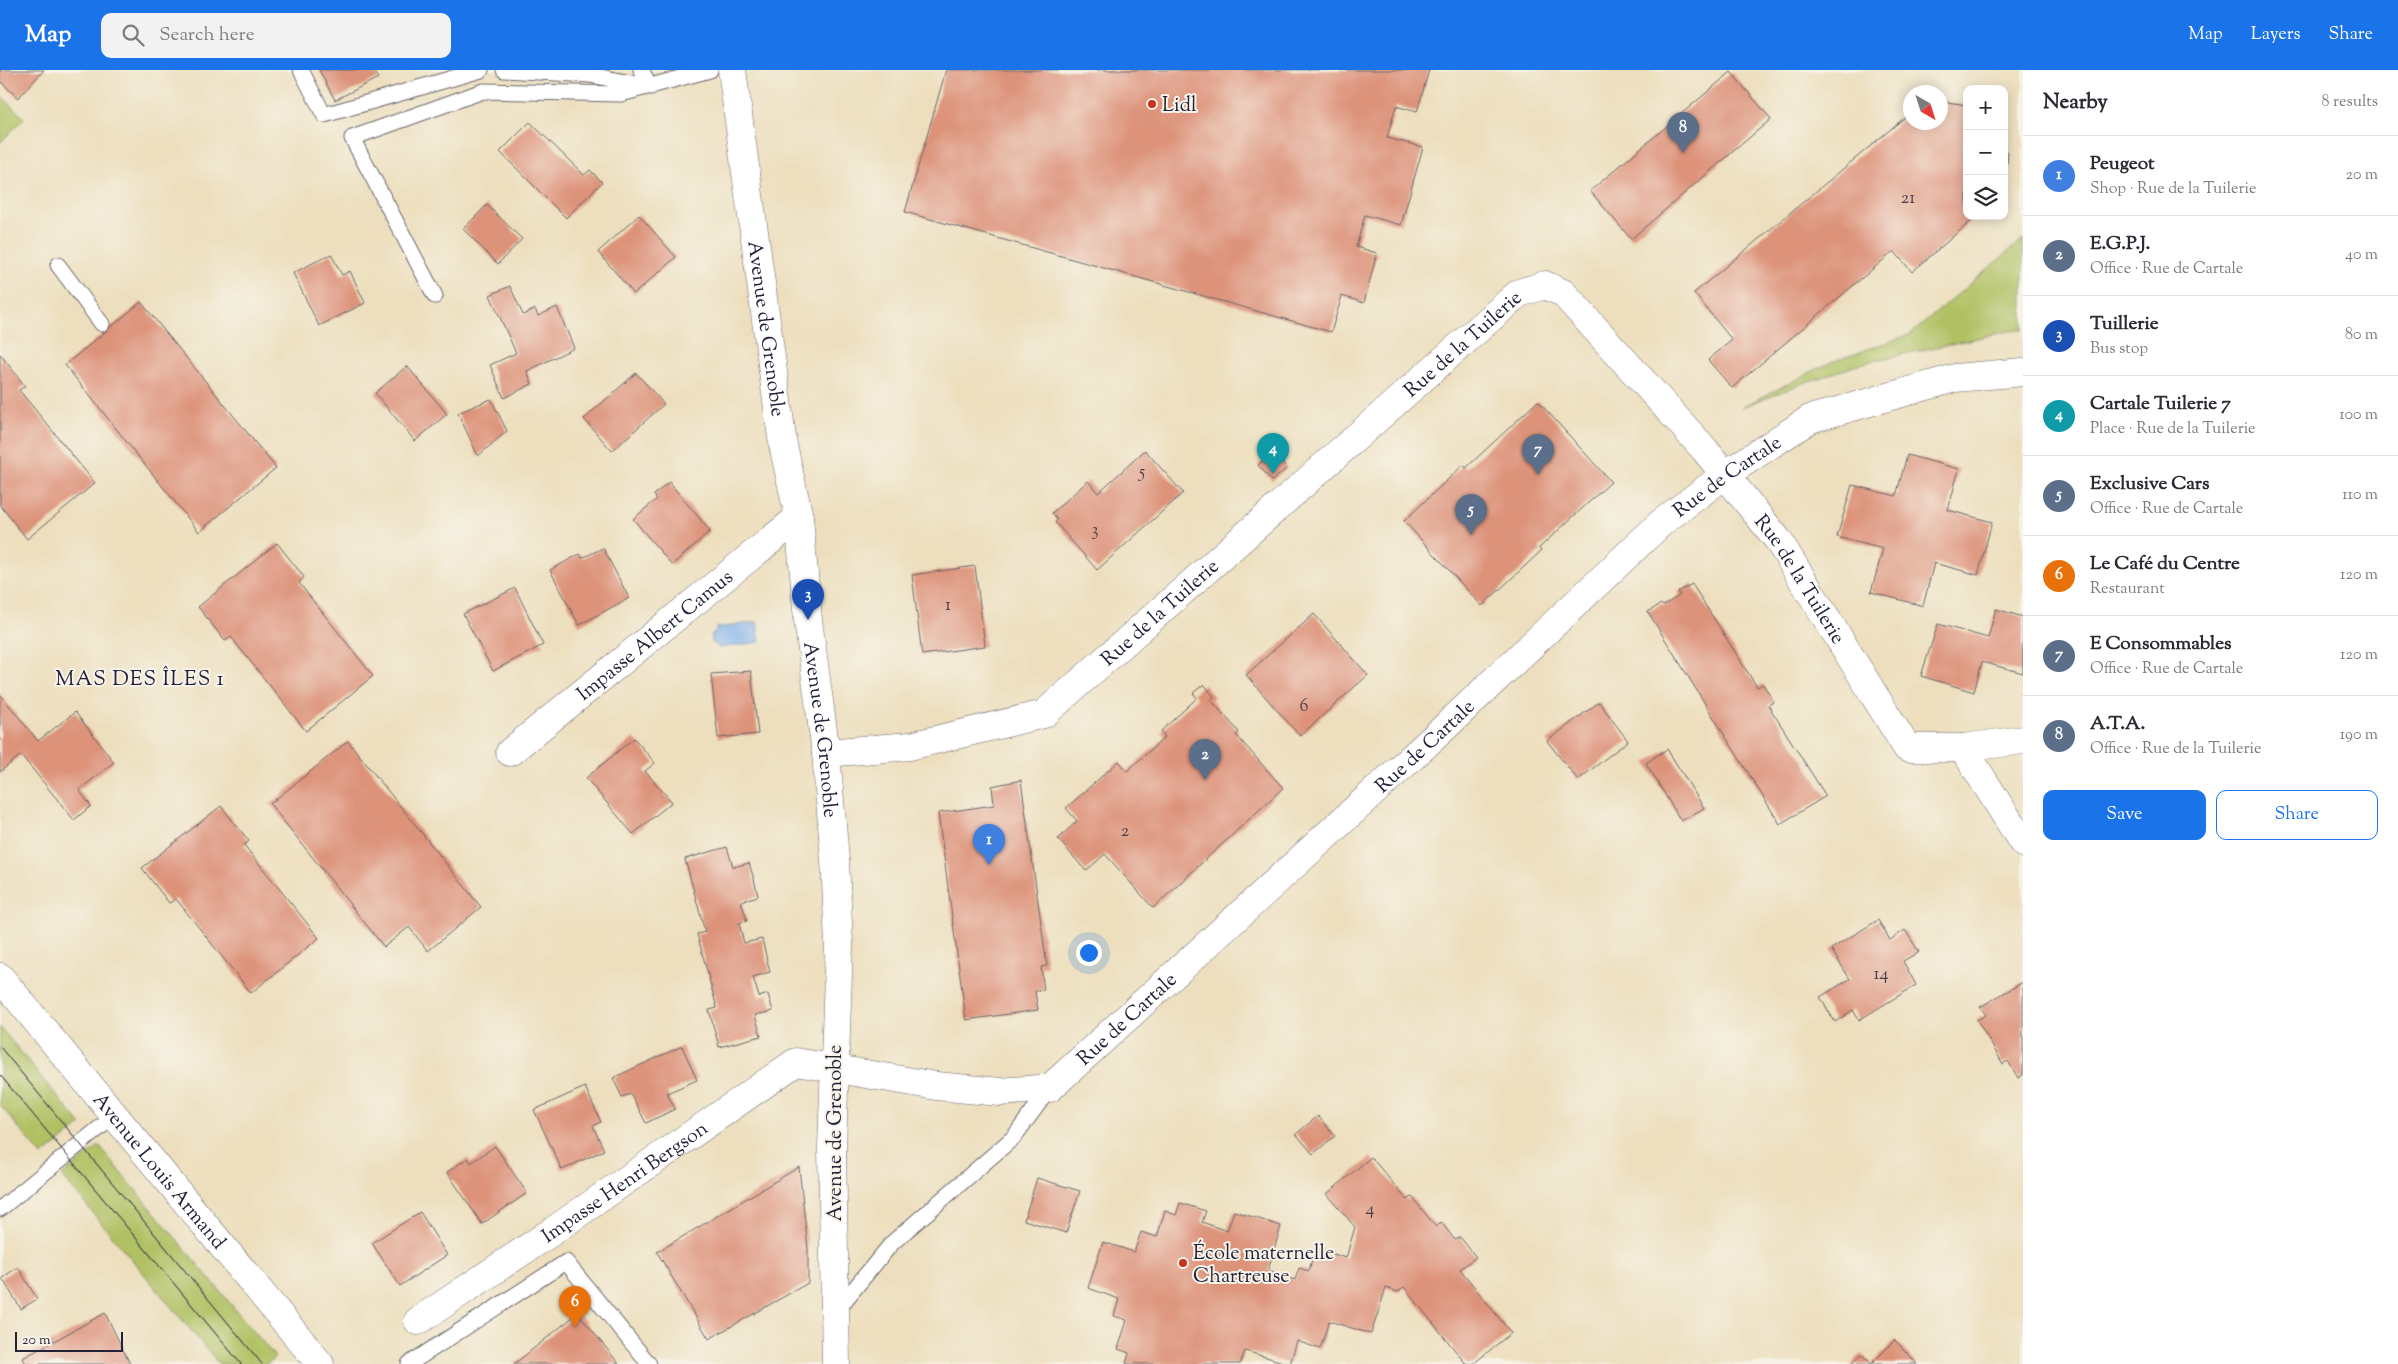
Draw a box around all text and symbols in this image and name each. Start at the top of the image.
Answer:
search box [101,13,451,58]
text: Map [25,18,71,52]
icon: search [119,21,147,49]
text: Search here [159,22,255,49]
text: Map [2188,22,2223,48]
text: Layers [2251,22,2301,48]
text: Share [2329,22,2373,48]
north arrow [1903,85,1948,130]
map controls [1963,85,2008,220]
button: + [1963,85,2008,130]
text: Nearby [2043,88,2108,118]
text: 8 results [2322,91,2378,114]
place label: Lidl [1162,92,1197,121]
marker: Lidl [1146,98,1158,110]
pin: 8 [1667,112,1699,153]
button: − [1963,130,2008,175]
text: Peugeot [2090,151,2155,178]
text: 1 [2056,164,2062,187]
text: 20 m [2345,164,2378,187]
button: layers [1963,175,2008,220]
text: Shop · Rue de la Tuilerie [2090,178,2256,201]
house number: 21 [1901,186,1915,212]
text: E.G.P.J. [2090,231,2150,258]
street label: Avenue de Grenoble [738,239,791,419]
text: 2 [2055,244,2063,267]
text: 40 m [2345,244,2378,267]
text: Office · Rue de Cartale [2090,258,2243,281]
street label: Rue de la Tuilerie [1398,285,1529,406]
text: Tuillerie [2090,311,2159,338]
text: 3 [2056,324,2062,347]
text: 80 m [2345,324,2378,347]
text: Bus stop [2090,338,2148,361]
text: Cartale Tuilerie 7 [2090,391,2231,418]
text: 4 [2055,404,2063,427]
text: 100 m [2339,404,2378,427]
text: Place · Rue de la Tuilerie [2090,418,2256,441]
street label: Rue de Cartale [1668,429,1788,526]
pin: 4 [1257,433,1289,474]
pin: 7 [1522,434,1554,475]
house number: 5 [1138,460,1145,486]
text: Exclusive Cars [2090,471,2209,498]
text: 5 [2056,484,2062,507]
text: 110 m [2342,484,2378,507]
pin: 5 [1455,494,1487,535]
text: Office · Rue de Cartale [2090,498,2243,521]
street label: Rue de la Tuilerie [1746,509,1851,650]
house number: 3 [1091,518,1099,544]
text: Le Café du Centre [2090,551,2240,578]
street label: Rue de la Tuilerie [1095,553,1226,674]
street label: Impasse Albert Camus [571,564,741,709]
text: 6 [2055,564,2063,587]
text: 120 m [2340,564,2378,587]
text: Restaurant [2090,578,2165,601]
pin: 3 [792,579,824,620]
house number: 1 [945,593,951,619]
text: E Consommables [2090,631,2232,658]
street label: Avenue de Grenoble [794,640,843,819]
text: 7 [2055,644,2063,667]
text: 120 m [2340,644,2378,667]
text: Office · Rue de Cartale [2090,658,2243,681]
district label: MAS DES ÎLES 1 [55,665,225,695]
house number: 6 [1300,694,1309,720]
street label: Rue de Cartale [1370,694,1483,801]
text: A.T.A. [2090,711,2145,738]
text: 8 [2055,724,2063,747]
text: 190 m [2340,724,2378,747]
text: Office · Rue de la Tuilerie [2090,738,2261,761]
pin: 2 [1189,739,1221,780]
button: Save [2043,790,2206,840]
button: Share [2216,790,2378,840]
house number: 2 [1121,819,1130,845]
pin: 1 [973,824,1005,865]
your location [1076,940,1102,966]
house number: 14 [1873,962,1889,988]
street label: Rue de Cartale [1071,967,1184,1074]
street label: Avenue de Grenoble [822,1045,851,1221]
street label: Avenue Louis Armand [85,1087,232,1257]
street label: Impasse Henri Bergson [537,1115,715,1252]
house number: 4 [1365,1197,1375,1223]
place label: École maternelle Chartreuse [1193,1239,1334,1292]
marker: École maternelle Chartreuse [1177,1257,1189,1269]
pin: 6 [559,1286,591,1327]
scale bar [15,1329,122,1352]
text: 20 m [22,1331,51,1351]

